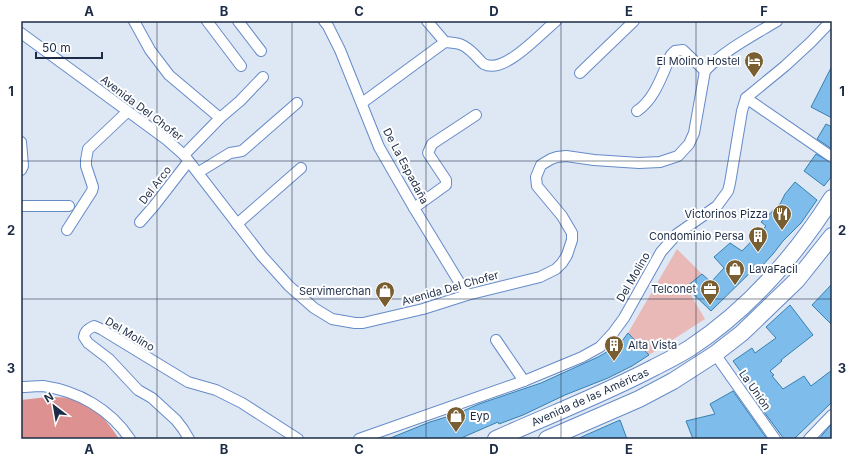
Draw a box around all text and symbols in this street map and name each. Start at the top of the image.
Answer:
text: A [84,3,94,19]
text: B [220,3,229,19]
text: C [354,3,364,19]
text: D [489,3,499,19]
text: E [625,3,633,19]
text: F [760,3,768,19]
scale bar [36,34,102,60]
text: 50 m [42,40,71,55]
hotel icon: El Molino Hostel [743,50,765,78]
place label: El Molino Hostel [656,54,740,68]
street label: Avenida Del Chofer [98,72,186,144]
text: 1 [8,83,14,99]
text: 1 [839,83,845,99]
street label: De La Espadaña [380,126,432,206]
street label: Del Arco [136,163,174,207]
restaurant icon: Victorinos Pizza [771,203,793,231]
place label: Victorinos Pizza [684,207,768,221]
text: 2 [7,222,15,238]
text: 2 [838,222,846,238]
building icon: Condominio Persa [747,225,769,253]
place label: Condominio Persa [649,229,744,243]
street label: Del Molino [613,249,653,304]
shop icon: LavaFacil [724,258,746,286]
place label: LavaFacil [749,262,798,276]
street label: Avenida Del Chofer [400,267,500,309]
office icon: Telconet [699,278,721,306]
shop icon: Servimerchan [374,280,396,308]
place label: Telconet [651,282,696,296]
place label: Servimerchan [299,284,371,298]
street label: Del Molino [103,314,158,354]
building icon: Alta Vista [603,334,625,362]
place label: Alta Vista [628,338,677,352]
text: 3 [7,360,15,376]
text: 3 [838,360,846,376]
street label: Avenida de las Américas [529,365,651,429]
street label: La Unión [736,367,774,413]
north arrow [34,386,74,426]
text: N [42,389,56,406]
shop icon: Eyp [445,405,467,433]
place label: Eyp [470,409,490,423]
text: A [84,441,94,457]
text: B [220,441,229,457]
text: C [354,441,364,457]
text: D [489,441,499,457]
text: E [625,441,633,457]
text: F [760,441,768,457]

